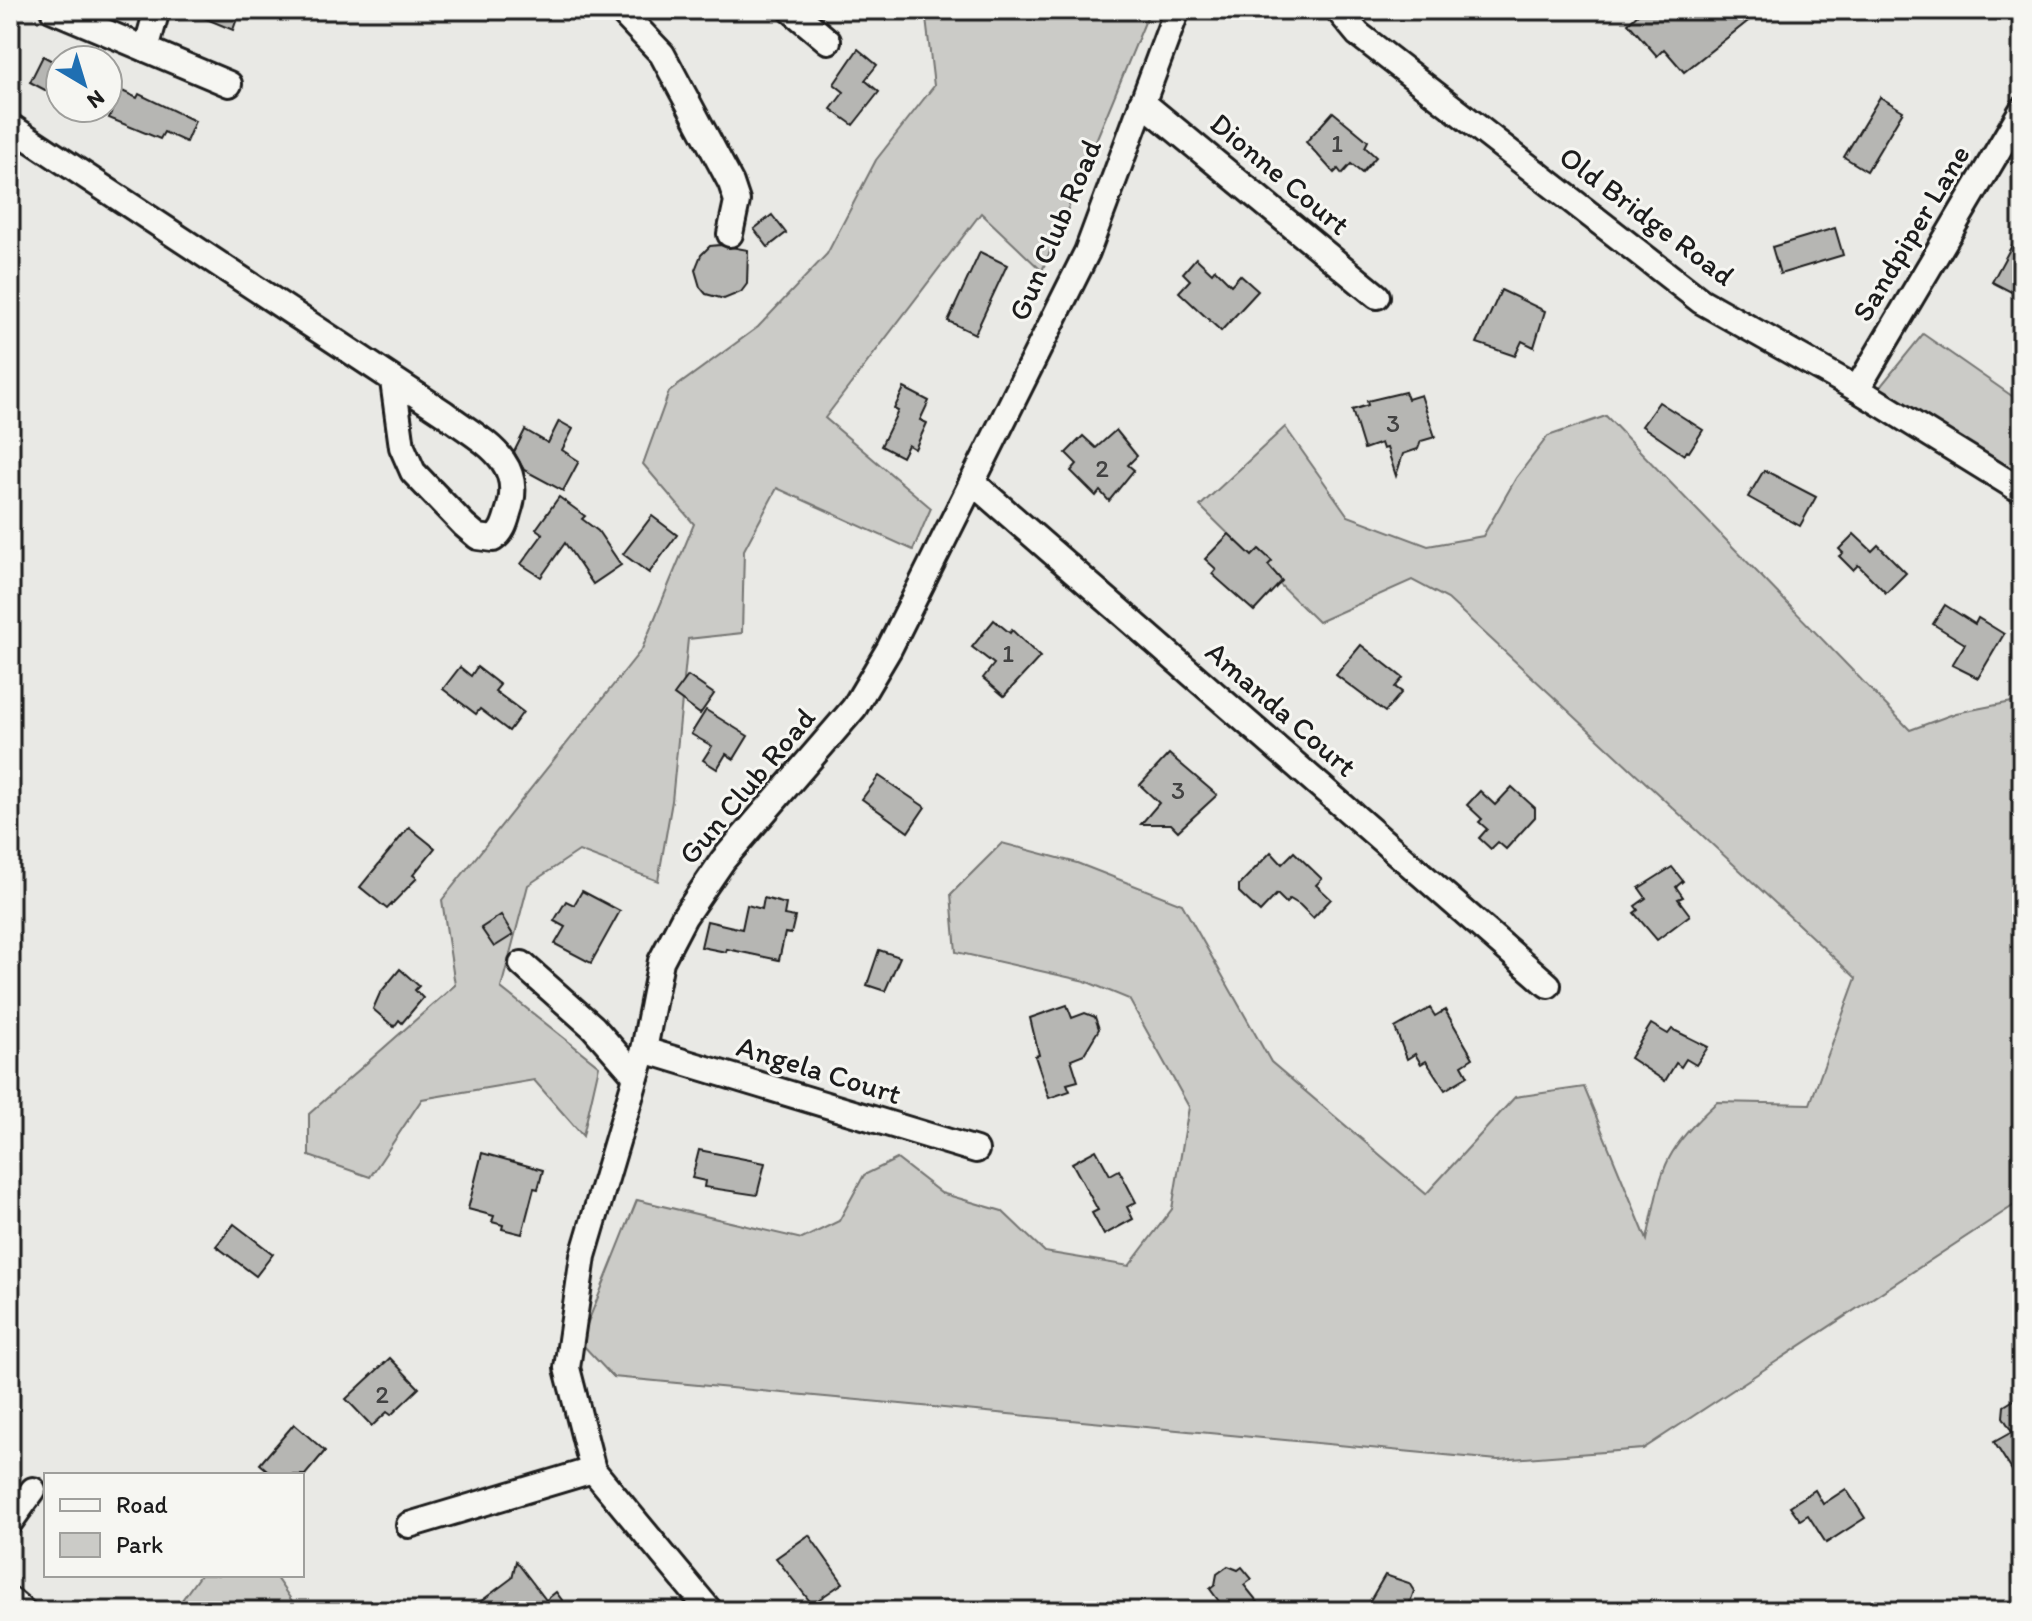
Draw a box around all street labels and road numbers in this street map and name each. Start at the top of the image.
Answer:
street label: Dionne Court [1203,104,1358,243]
street label: Gun Club Road [1000,133,1110,326]
street label: Old Bridge Road [1552,138,1742,294]
street label: Sandpiper Lane [1843,138,1978,328]
street label: Amanda Court [1198,633,1364,784]
street label: Gun Club Road [670,699,823,872]
street label: Angela Court [732,1027,906,1112]

